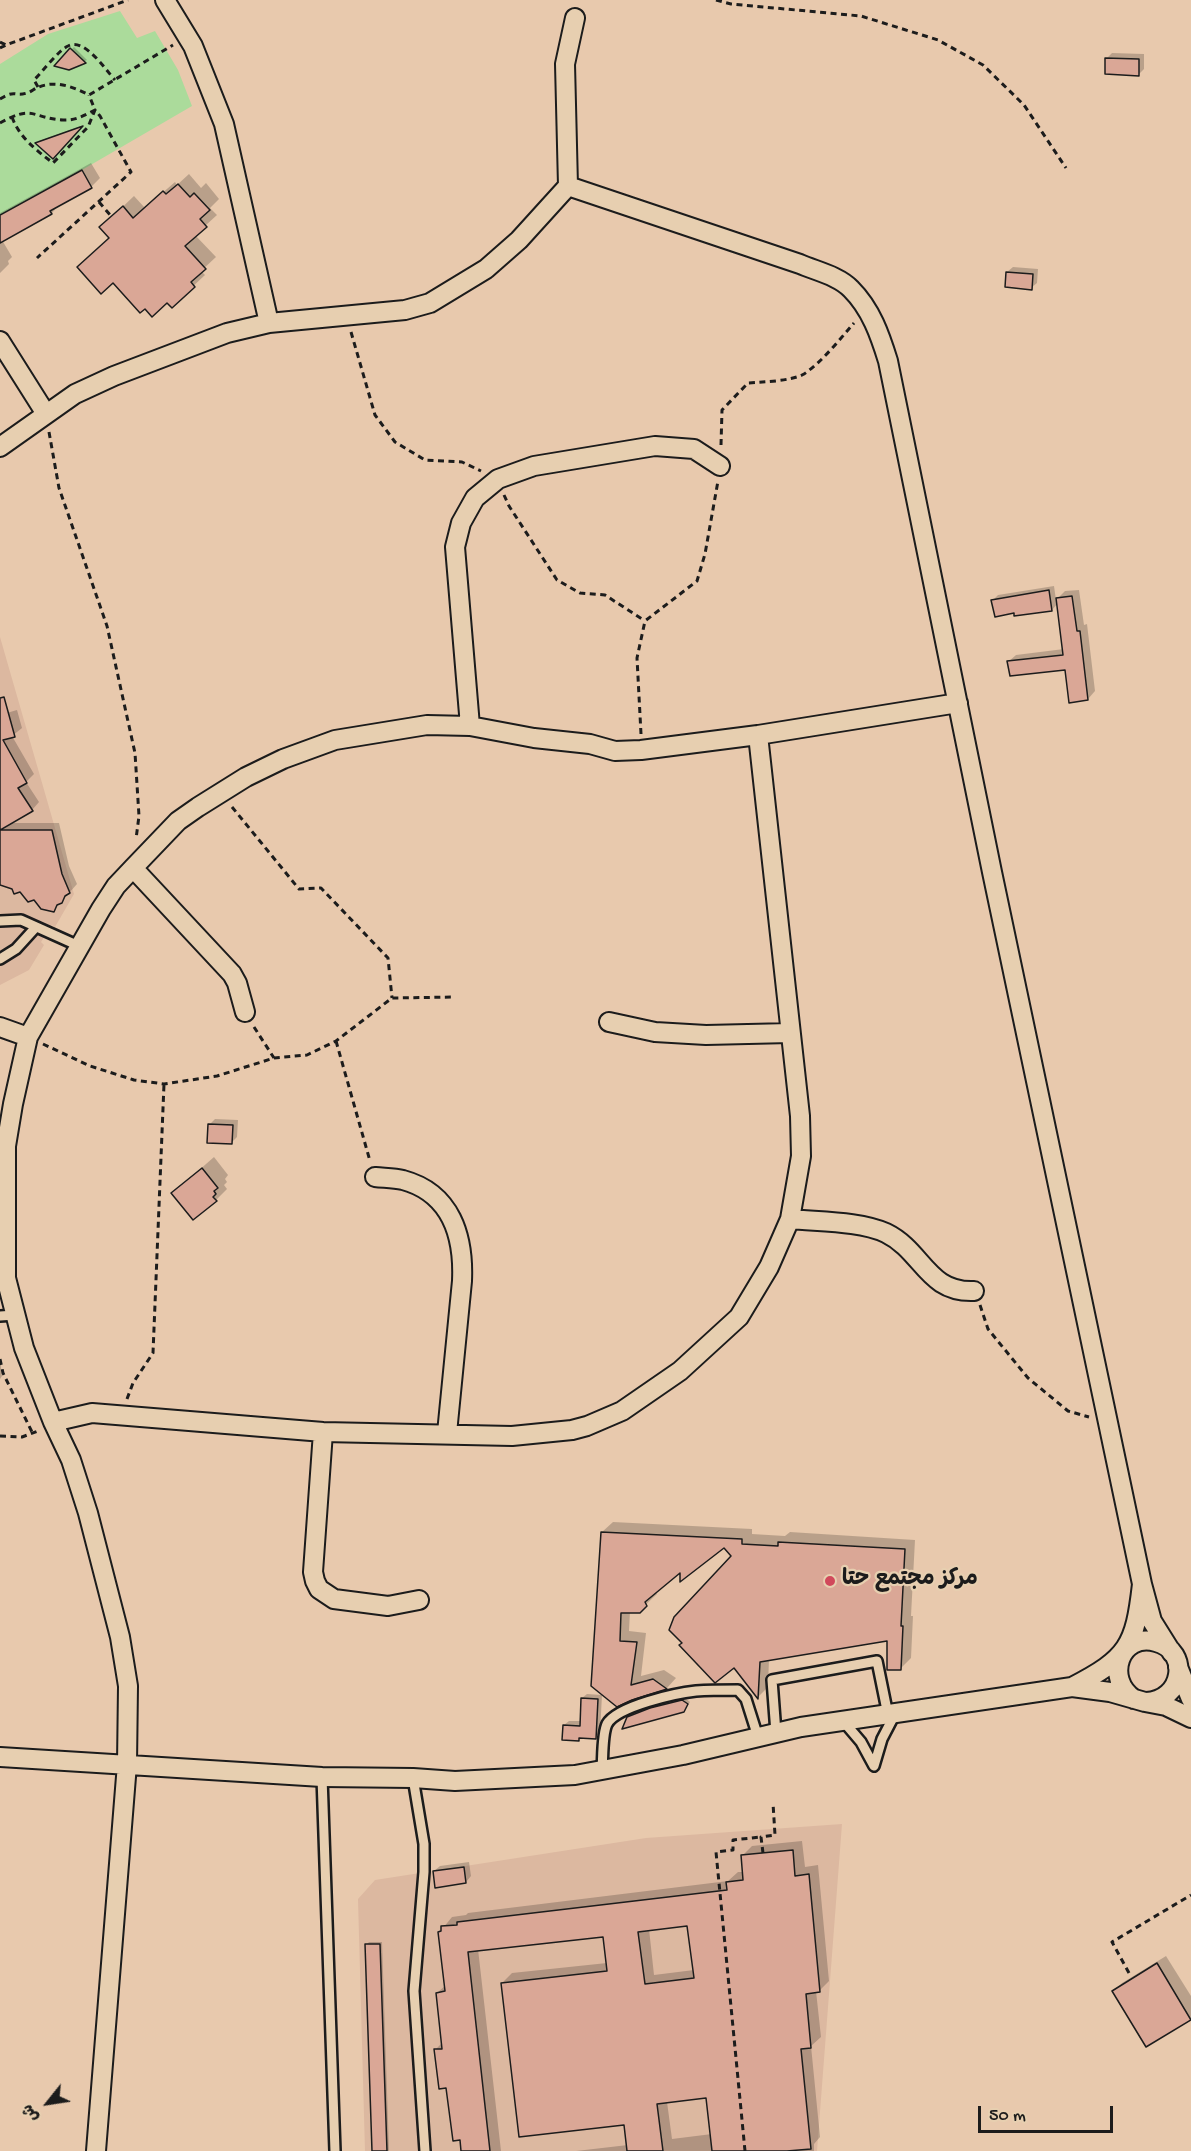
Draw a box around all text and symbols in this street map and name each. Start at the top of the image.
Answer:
place label: مركز مجتمع حتا [842,1568,978,1594]
marker: مركز مجتمع حتا [823,1574,837,1588]
north arrow [18,2073,78,2133]
scale bar [981,2094,1116,2132]
text: ش [19,2100,45,2125]
text: 50 m [989,2106,1026,2127]

